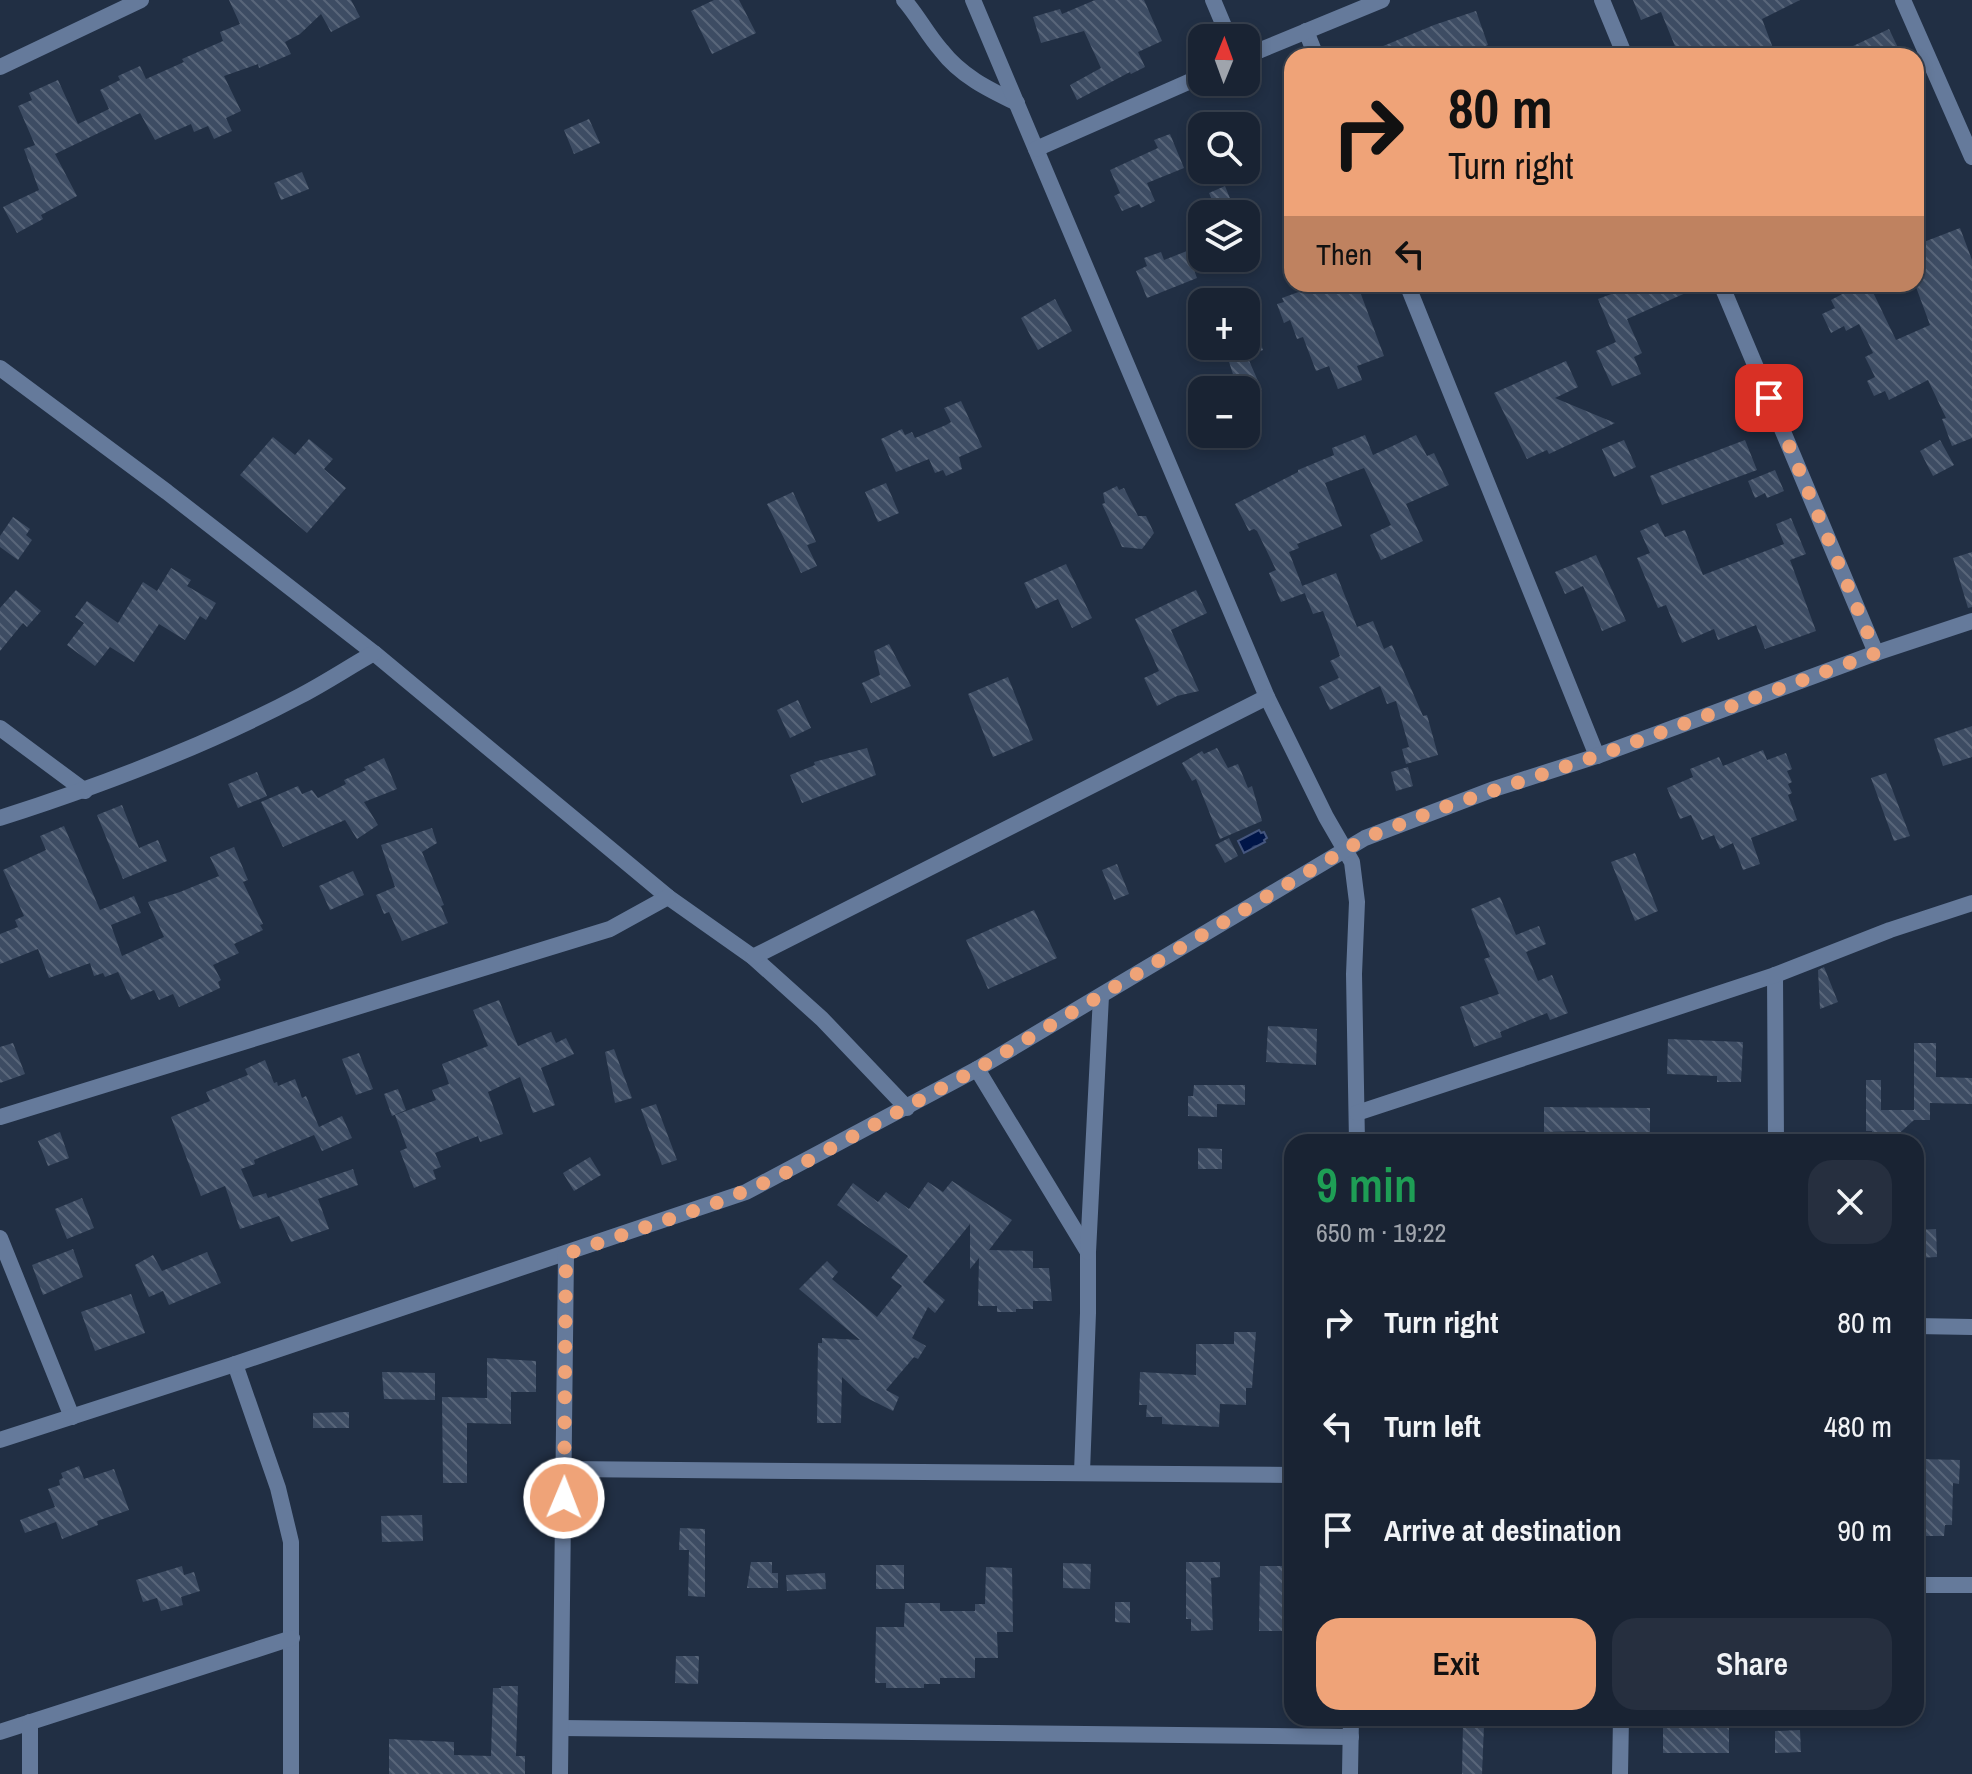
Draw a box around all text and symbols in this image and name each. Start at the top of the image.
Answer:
north arrow [1188,24,1260,96]
map controls [1188,24,1260,448]
text: 80 m [1448,70,1553,145]
icon: right [1316,80,1420,184]
button: search [1188,112,1260,184]
text: Turn right [1448,142,1573,190]
button: layers [1188,200,1260,272]
icon: left [1388,232,1432,276]
text: Then [1316,234,1372,274]
button: + [1188,288,1260,360]
pin [1735,364,1803,432]
button: − [1188,376,1260,448]
icon: arrive [1747,376,1791,420]
text: 9 min [1316,1152,1417,1217]
button: close [1808,1160,1892,1244]
text: 650 m · 19:22 [1316,1215,1446,1250]
icon: right [1316,1300,1360,1344]
text: Turn right [1384,1302,1498,1342]
text: 80 m [1837,1302,1892,1342]
icon: left [1316,1404,1360,1448]
text: Turn left [1384,1406,1481,1446]
text: 480 m [1824,1406,1892,1446]
position arrow [522,1456,606,1540]
icon: arrive [1316,1508,1360,1552]
text: Arrive at destination [1384,1510,1622,1550]
text: 90 m [1837,1510,1892,1550]
button: Exit [1316,1618,1596,1710]
button: Share [1612,1618,1892,1710]

